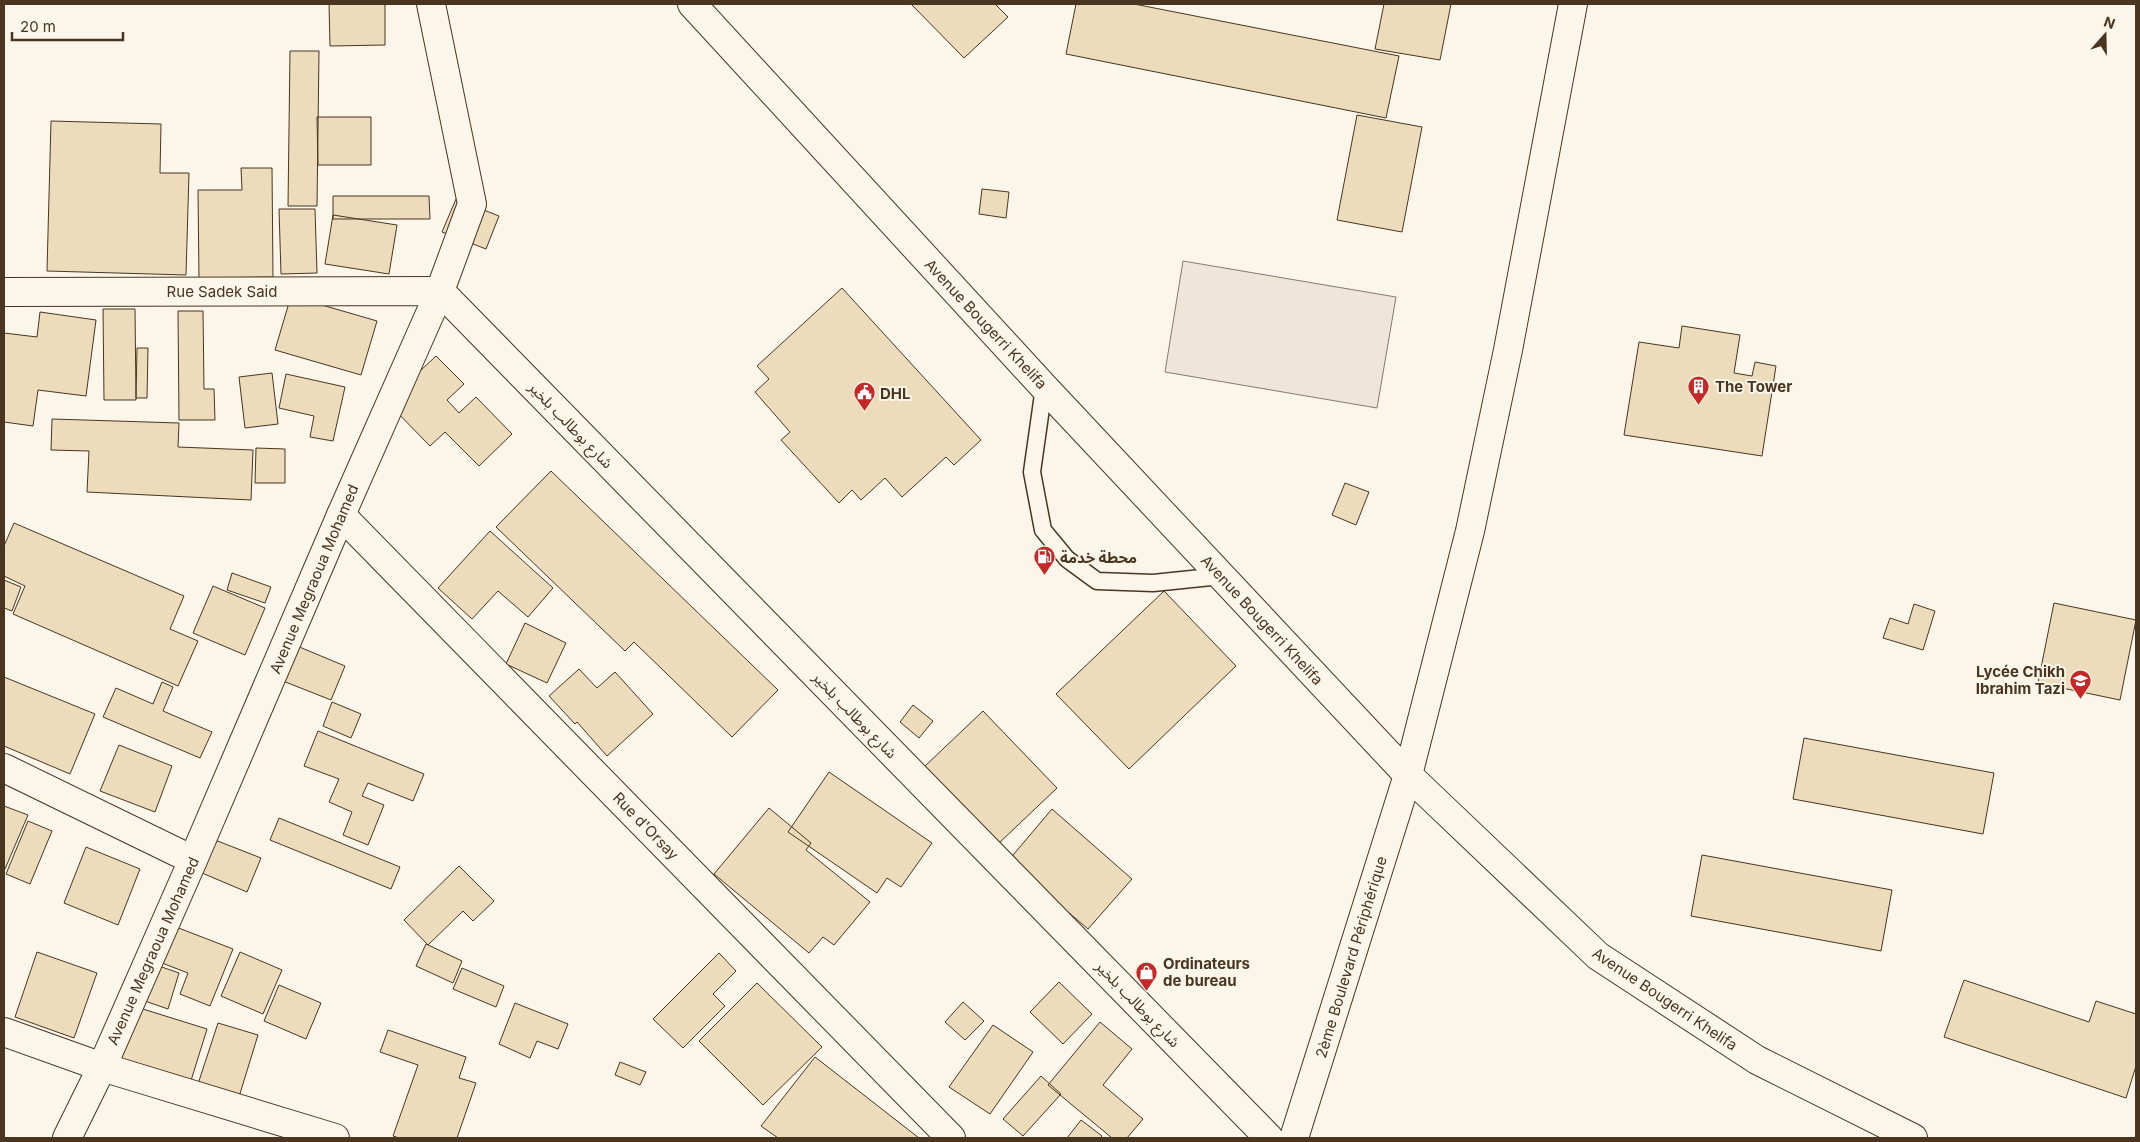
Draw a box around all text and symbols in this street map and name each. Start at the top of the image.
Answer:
scale bar [12,10,124,42]
north arrow [2080,10,2130,60]
text: N [2102,13,2118,32]
text: 20 m [20,17,56,36]
street label: Avenue Bougerri Khelifa [921,255,1051,393]
street label: Rue Sadek Said [167,282,277,301]
building icon: The Tower [1687,374,1711,405]
street label: شارع بوطالب بلخير [522,377,617,475]
place label: The Tower [1715,377,1792,396]
public building icon: DHL [852,381,876,412]
place label: DHL [880,384,911,403]
street label: Avenue Megraoua Mohamed [265,481,363,677]
fuel station icon: محطة خدمة [1032,545,1056,576]
place label: محطة خدمة [1060,548,1137,567]
street label: Avenue Bougerri Khelifa [1197,551,1327,689]
place label: Lycée Chikh Ibrahim Tazi [1976,662,2065,698]
street label: شارع بوطالب بلخير [806,667,901,765]
school or university icon: Lycée Chikh Ibrahim Tazi [2069,668,2093,699]
street label: Rue d'Orsay [609,788,683,864]
street label: Avenue Megraoua Mohamed [103,854,203,1048]
street label: 2ème Boulevard Périphérique [1311,854,1391,1060]
street label: Avenue Bougerri Khelifa [1589,943,1741,1055]
place label: Ordinateurs de bureau [1163,954,1250,990]
street label: شارع بوطالب بلخير [1089,956,1184,1054]
shop icon: Ordinateurs de bureau [1135,960,1159,991]

